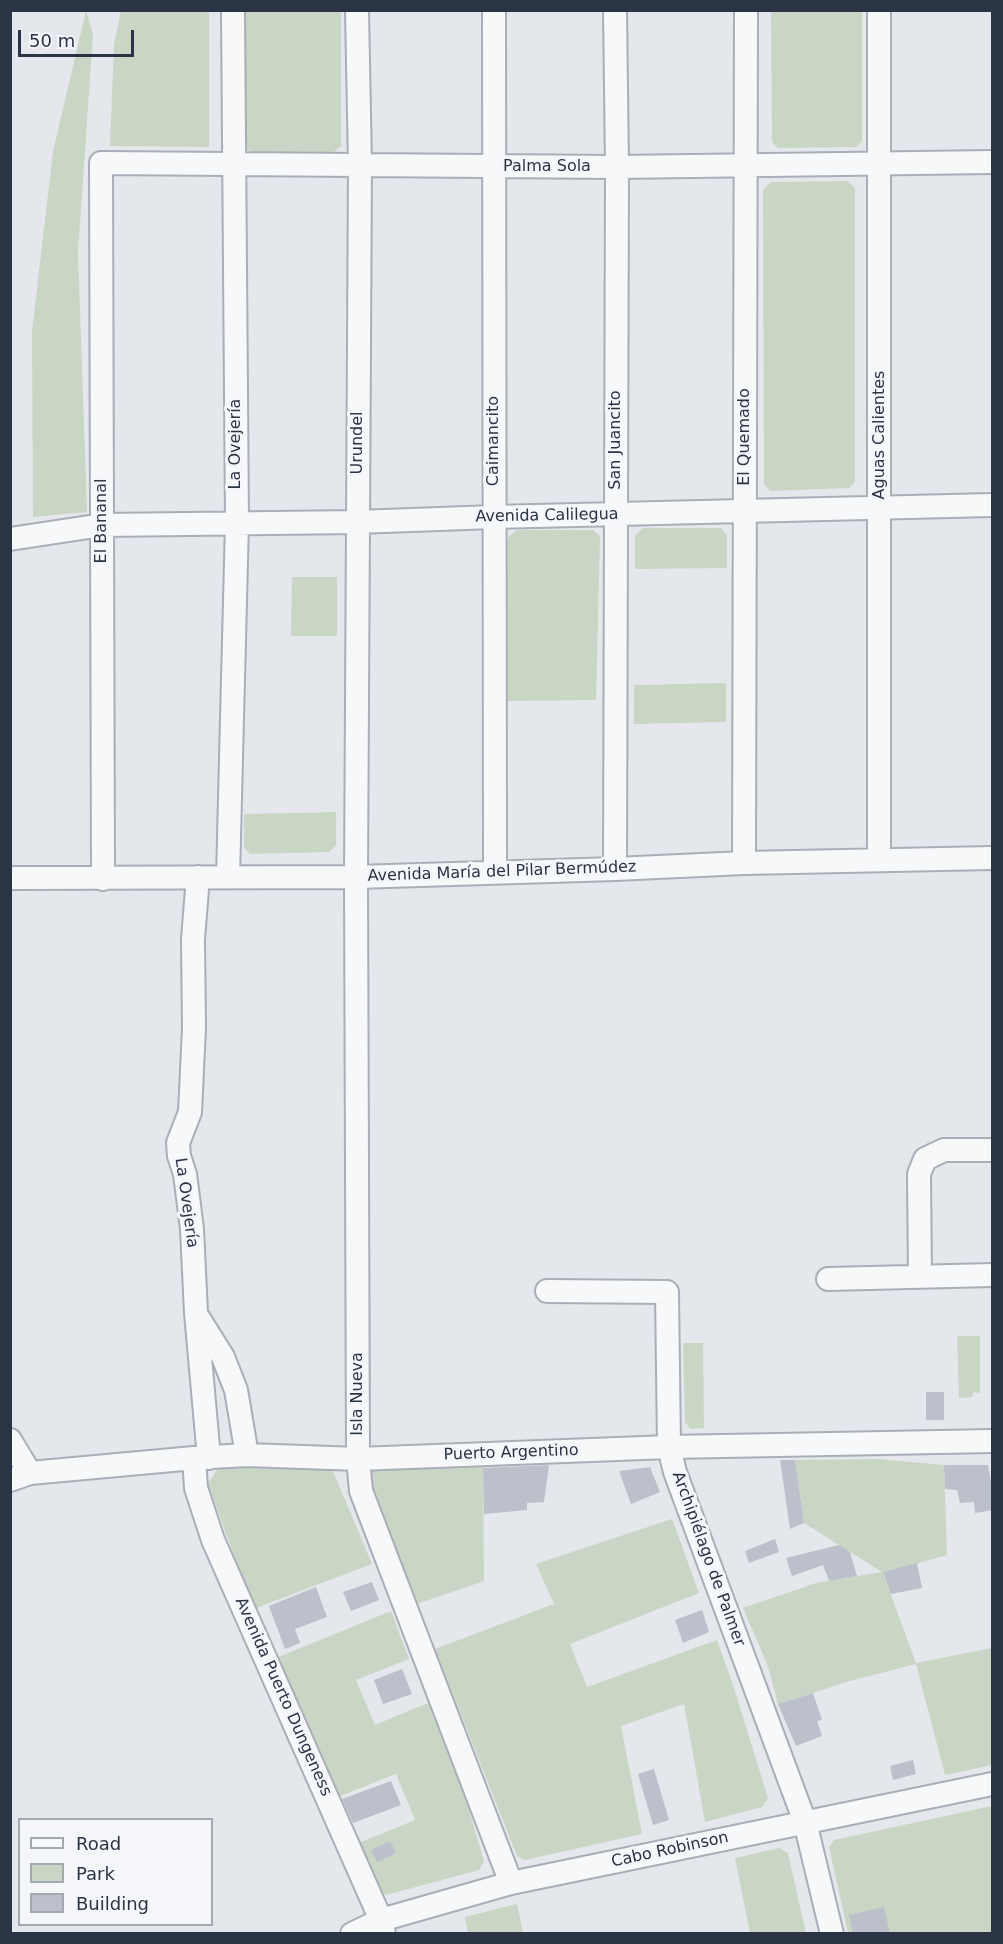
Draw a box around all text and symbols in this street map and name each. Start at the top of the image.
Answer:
scale bar [21,18,136,56]
text: 50 m [29,30,75,51]
street label: Palma Sola [503,157,591,177]
street label: Aguas Calientes [870,371,890,499]
street label: El Quemado [735,388,755,486]
street label: San Juancito [606,390,626,490]
street label: Caimancito [484,396,504,486]
street label: La Ovejería [226,399,246,489]
street label: Urundel [348,411,368,475]
street label: El Bananal [92,479,112,563]
street label: Avenida Calilegua [475,505,619,527]
street label: Avenida María del Pilar Bermúdez [367,858,637,886]
street label: La Ovejería [170,1157,202,1249]
street label: Isla Nueva [348,1352,368,1436]
street label: Puerto Argentino [443,1441,579,1465]
street label: Archipiélago de Palmer [667,1469,749,1649]
street label: Avenida Puerto Dungeness [230,1595,336,1799]
legend [18,1818,213,1926]
street label: Cabo Robinson [610,1828,730,1872]
text: Road [76,1833,121,1854]
text: Park [76,1863,115,1884]
text: Building [76,1893,149,1914]

